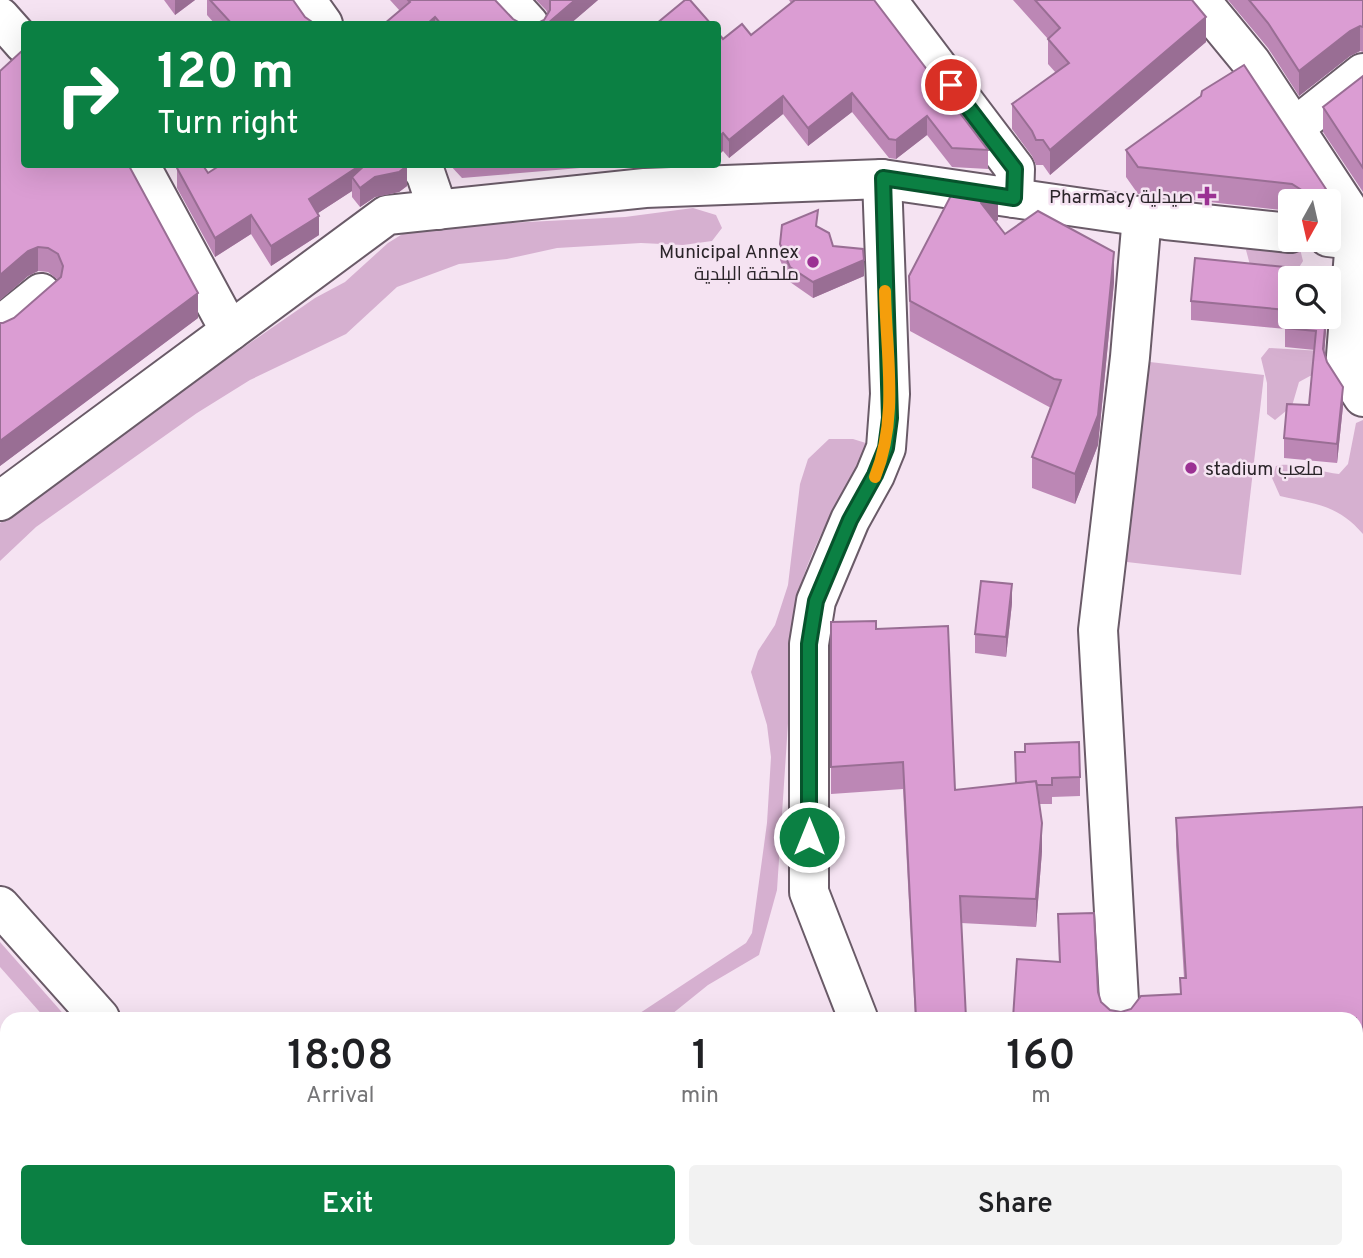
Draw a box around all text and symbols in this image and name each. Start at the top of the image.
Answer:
text: 120 m [157,44,294,106]
icon: right [42,49,133,140]
pin [921,55,981,115]
icon: arrive [932,66,970,104]
text: Turn right [157,105,299,145]
place label: Pharmacy صيدلية [1049,186,1193,210]
marker: Pharmacy صيدلية [1199,188,1215,204]
north arrow [1278,189,1340,252]
map controls [1278,189,1341,329]
place label: Municipal Annex ملحقة البلدية [659,241,799,287]
marker: Municipal Annex ملحقة البلدية [805,254,821,270]
button: search [1278,266,1341,329]
place label: stadium ملعب [1205,458,1324,482]
marker: stadium ملعب [1183,460,1199,476]
position arrow [772,800,846,874]
text: 18:08 [287,1031,393,1084]
text: 1 [692,1031,708,1084]
text: 160 [1006,1031,1076,1084]
text: Arrival [306,1082,375,1111]
text: min [681,1082,719,1111]
text: m [1031,1082,1051,1111]
button: Exit [21,1165,675,1245]
button: Share [689,1165,1342,1245]

